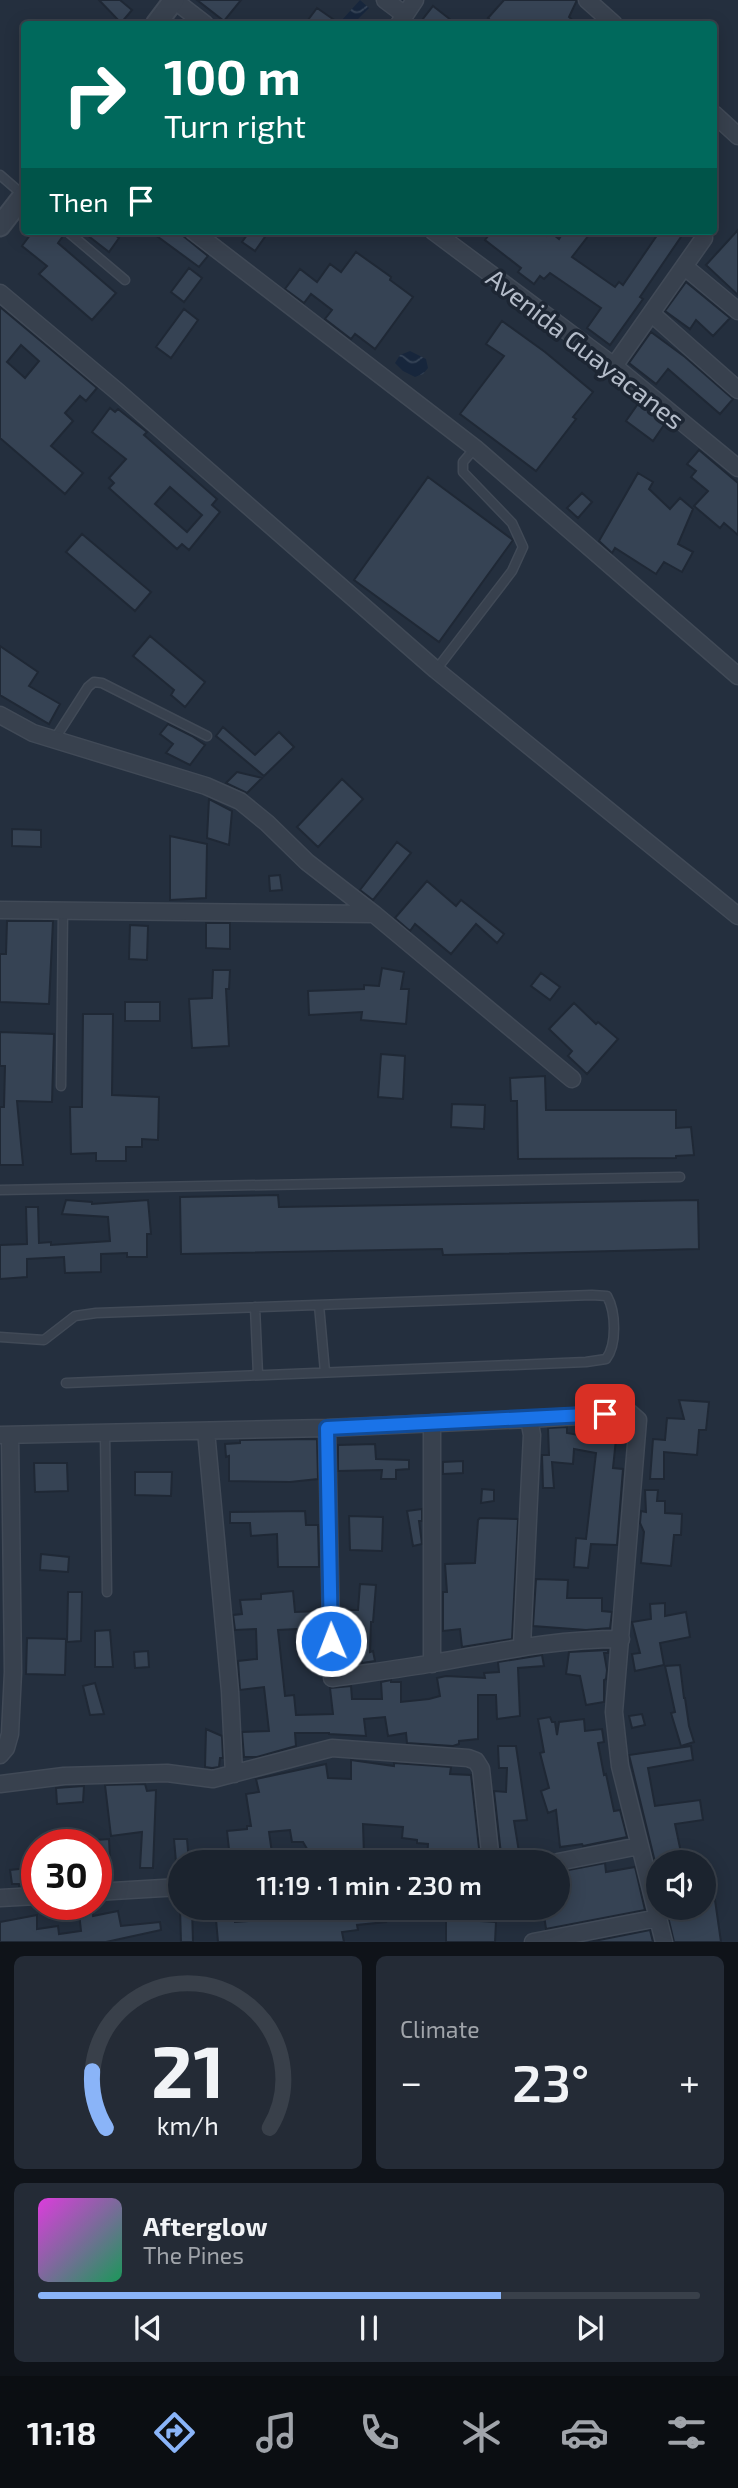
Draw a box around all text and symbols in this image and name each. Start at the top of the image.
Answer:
text: 100 m [164,46,301,105]
icon: right [49,49,140,140]
text: Turn right [164,106,306,144]
icon: arrive [122,182,160,220]
text: Then [49,186,108,217]
street label: Avenida Guayacanes [481,261,691,435]
pin [575,1384,635,1444]
icon: arrive [586,1395,624,1433]
position arrow [294,1604,368,1678]
speed limit sign: 30 [21,1829,112,1920]
map controls [646,1850,716,1920]
button: sound [646,1850,716,1920]
text: 11:19 · 1 min · 230 m [256,1869,482,1900]
text: Climate [400,2015,480,2043]
text: 21 [151,2026,225,2114]
text: 23° [512,2050,589,2112]
text: − [400,2058,422,2104]
text: + [679,2058,700,2104]
text: km/h [157,2110,219,2140]
text: Afterglow [143,2210,268,2241]
text: The Pines [143,2241,244,2269]
icon: previous [129,2309,167,2347]
icon: pause [350,2309,388,2347]
icon: next [571,2309,609,2347]
icon: directions [150,2408,199,2457]
icon: music [252,2408,301,2457]
icon: phone [355,2408,404,2457]
icon: climate [457,2408,506,2457]
icon: car [560,2408,609,2457]
icon: filters [662,2408,711,2457]
text: 11:18 [27,2413,96,2451]

